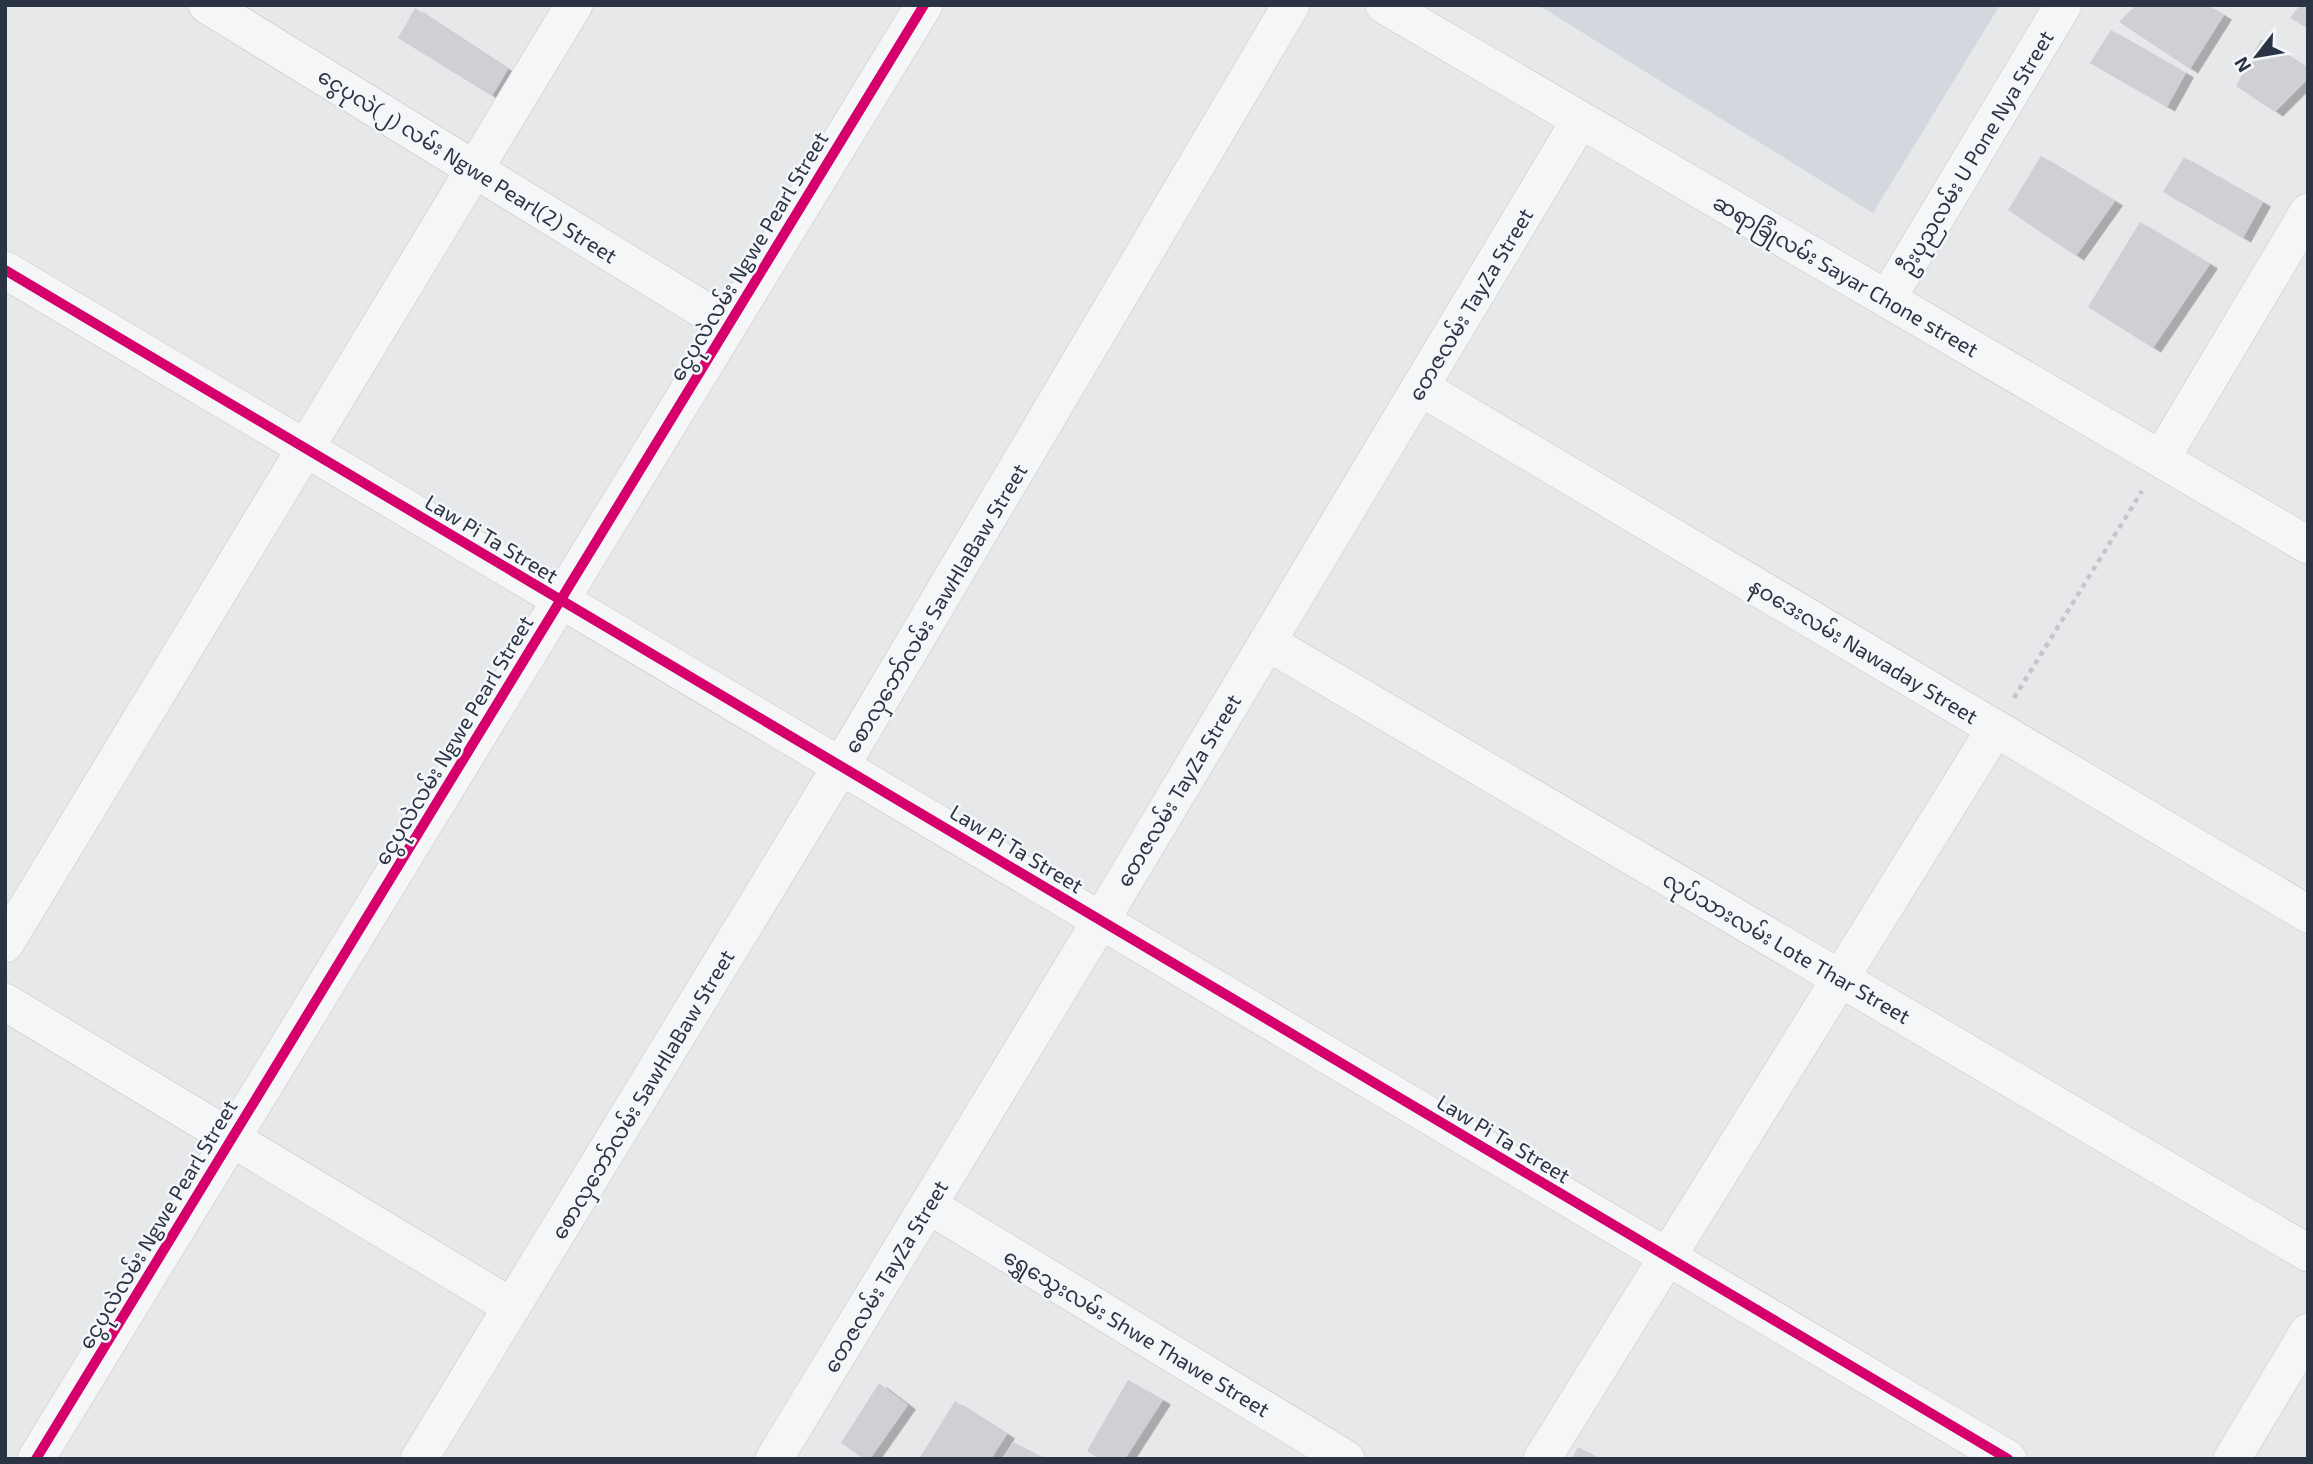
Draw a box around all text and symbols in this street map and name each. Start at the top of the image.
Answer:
north arrow [2222,21,2292,91]
street label: ဦးပုညလမ်း U Pone Nya Street [1891,25,2063,281]
text: N [2229,53,2255,77]
street label: ငွေပုလဲ(၂) လမ်း Ngwe Pearl(2) Street [311,61,623,273]
street label: ငွေပုလဲလမ်း Ngwe Pearl Street [662,126,838,388]
street label: ဆရာခြုံလမ်း Sayar Chone street [1706,187,1984,367]
street label: တေဇလမ်း TayZa Street [1401,202,1537,405]
street label: စောလှဘော်လမ်း SawHlaBaw Street [837,458,1037,760]
street label: Law Pi Ta Street [421,489,563,587]
street label: နဝဒေးလမ်း Nawaday Street [1742,570,1984,733]
street label: ငွေပုလဲလမ်း Ngwe Pearl Street [367,610,543,872]
street label: တေဇလမ်း TayZa Street [1109,688,1245,891]
street label: Law Pi Ta Street [946,799,1088,897]
street label: လုပ်သားလမ်း Lote Thar Street [1656,864,1916,1033]
street label: စောလှဘော်လမ်း SawHlaBaw Street [544,944,744,1246]
street label: Law Pi Ta Street [1433,1089,1575,1187]
street label: ငွေပုလဲလမ်း Ngwe Pearl Street [71,1094,247,1356]
street label: တေဇလမ်း TayZa Street [816,1174,952,1377]
street label: ရွှေသွေးလမ်း Shwe Thawe Street [997,1241,1275,1426]

